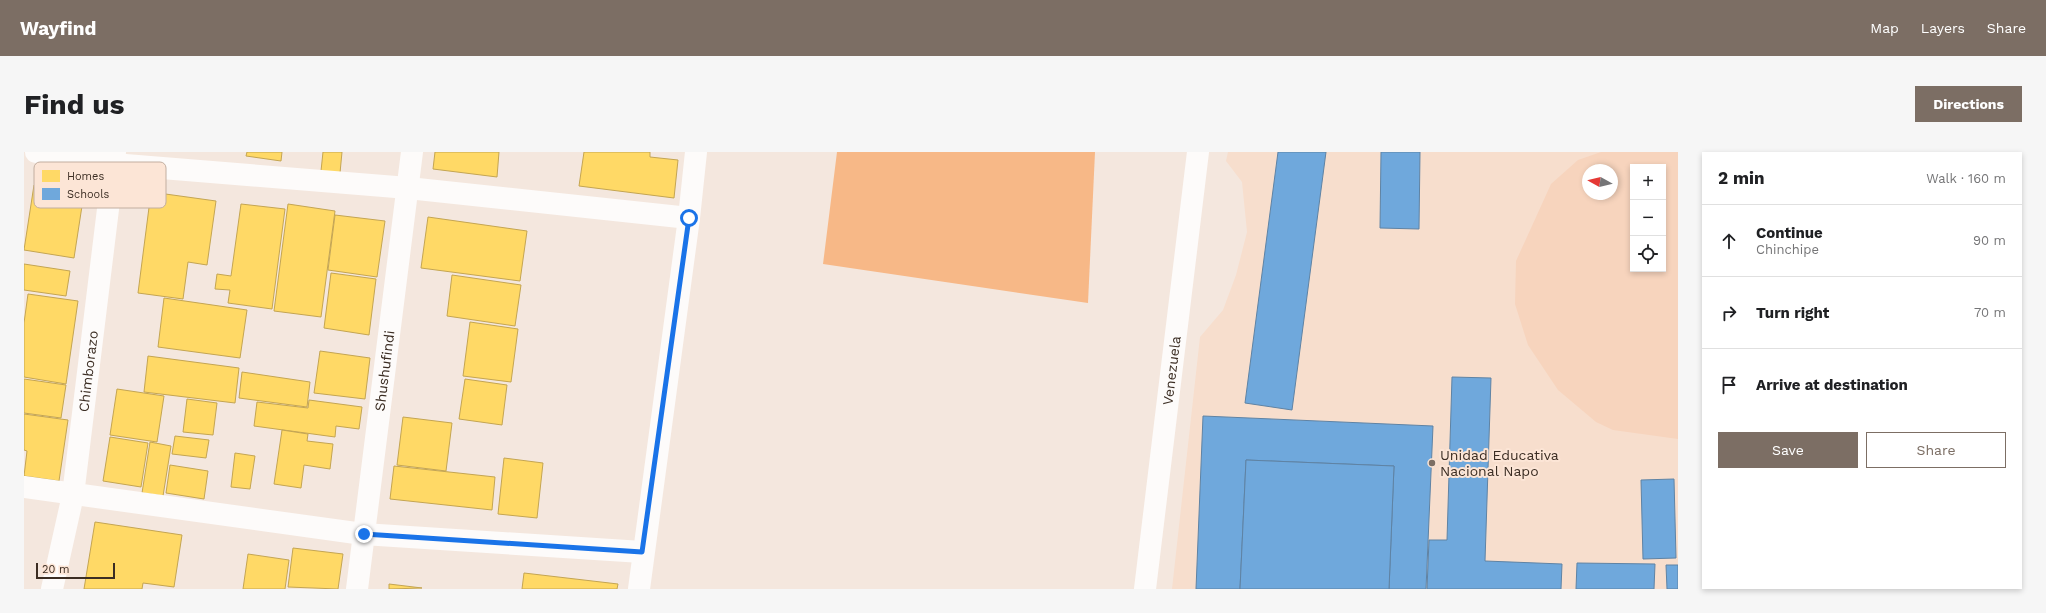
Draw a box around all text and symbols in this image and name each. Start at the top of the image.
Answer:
text: Wayfind [20,17,96,40]
text: Map [1870,20,1899,36]
text: Layers [1921,20,1965,36]
text: Share [1987,20,2026,36]
button: Directions [1915,86,2022,122]
text: Find us [24,88,124,121]
legend [34,162,166,208]
north arrow [1582,164,1618,200]
map controls [1630,164,1666,272]
button: + [1630,164,1666,200]
text: 2 min [1718,168,1764,188]
text: Homes [67,170,104,183]
text: Walk · 160 m [1926,171,2006,186]
text: Schools [67,188,110,201]
button: − [1630,200,1666,236]
route start [680,209,698,227]
text: Continue [1756,224,1823,242]
icon: ahead [1718,230,1740,252]
text: 90 m [1973,233,2006,248]
button: locate [1630,236,1666,272]
text: Chinchipe [1756,242,1819,257]
icon: right [1718,302,1740,324]
text: Turn right [1756,304,1829,322]
text: 70 m [1974,305,2006,320]
street label: Shushufindi [371,329,397,412]
street label: Chimborazo [75,330,101,413]
street label: Venezuela [1159,335,1184,406]
icon: arrive [1718,374,1740,396]
text: Arrive at destination [1756,376,1908,394]
button: Save [1718,432,1858,468]
button: Share [1866,432,2006,468]
place label: Unidad Educativa Nacional Napo [1440,447,1559,479]
marker: Unidad Educativa Nacional Napo [1427,458,1437,468]
route end [355,525,373,543]
scale bar [36,561,115,580]
text: 20 m [42,563,70,576]

